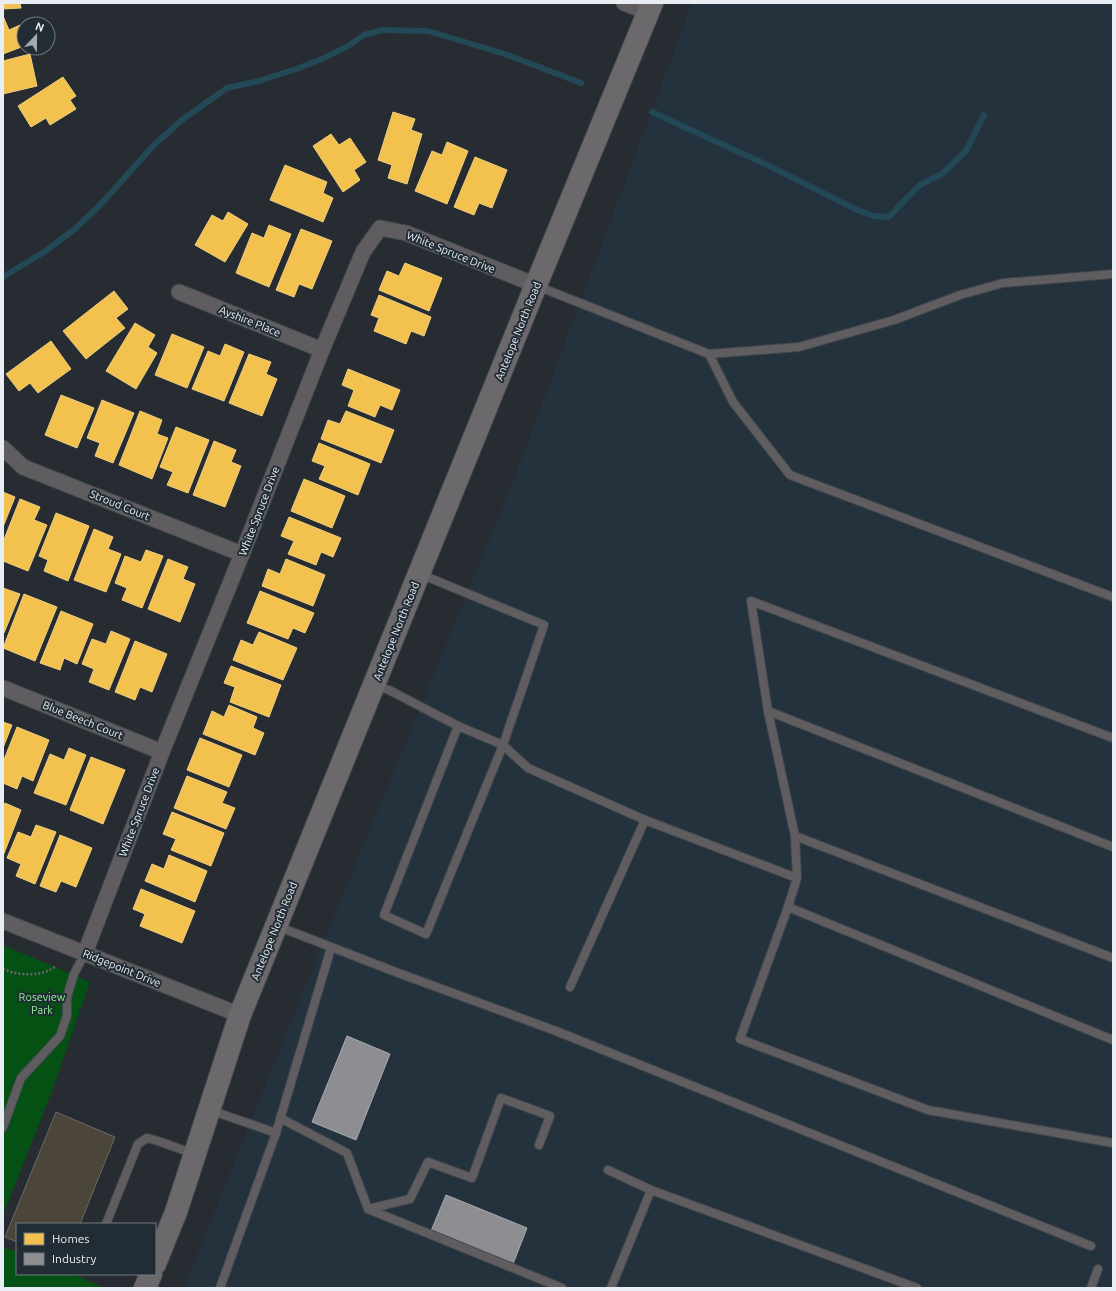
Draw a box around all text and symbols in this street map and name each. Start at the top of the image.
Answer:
north arrow [16,16,56,56]
text: N [34,20,46,34]
street label: White Spruce Drive [405,229,497,275]
street label: Antelope North Road [493,280,543,382]
street label: Ayshire Place [218,303,282,339]
street label: White Spruce Drive [236,465,282,557]
street label: Stroud Court [88,487,152,523]
street label: Antelope North Road [371,580,421,682]
street label: Blue Beech Court [41,698,126,742]
street label: White Spruce Drive [116,766,162,858]
street label: Antelope North Road [249,880,299,982]
street label: Ridgepoint Drive [81,947,163,989]
park label: Roseview Park [19,991,66,1016]
legend [16,1223,156,1275]
text: Homes [52,1232,90,1245]
text: Industry [52,1252,97,1265]

